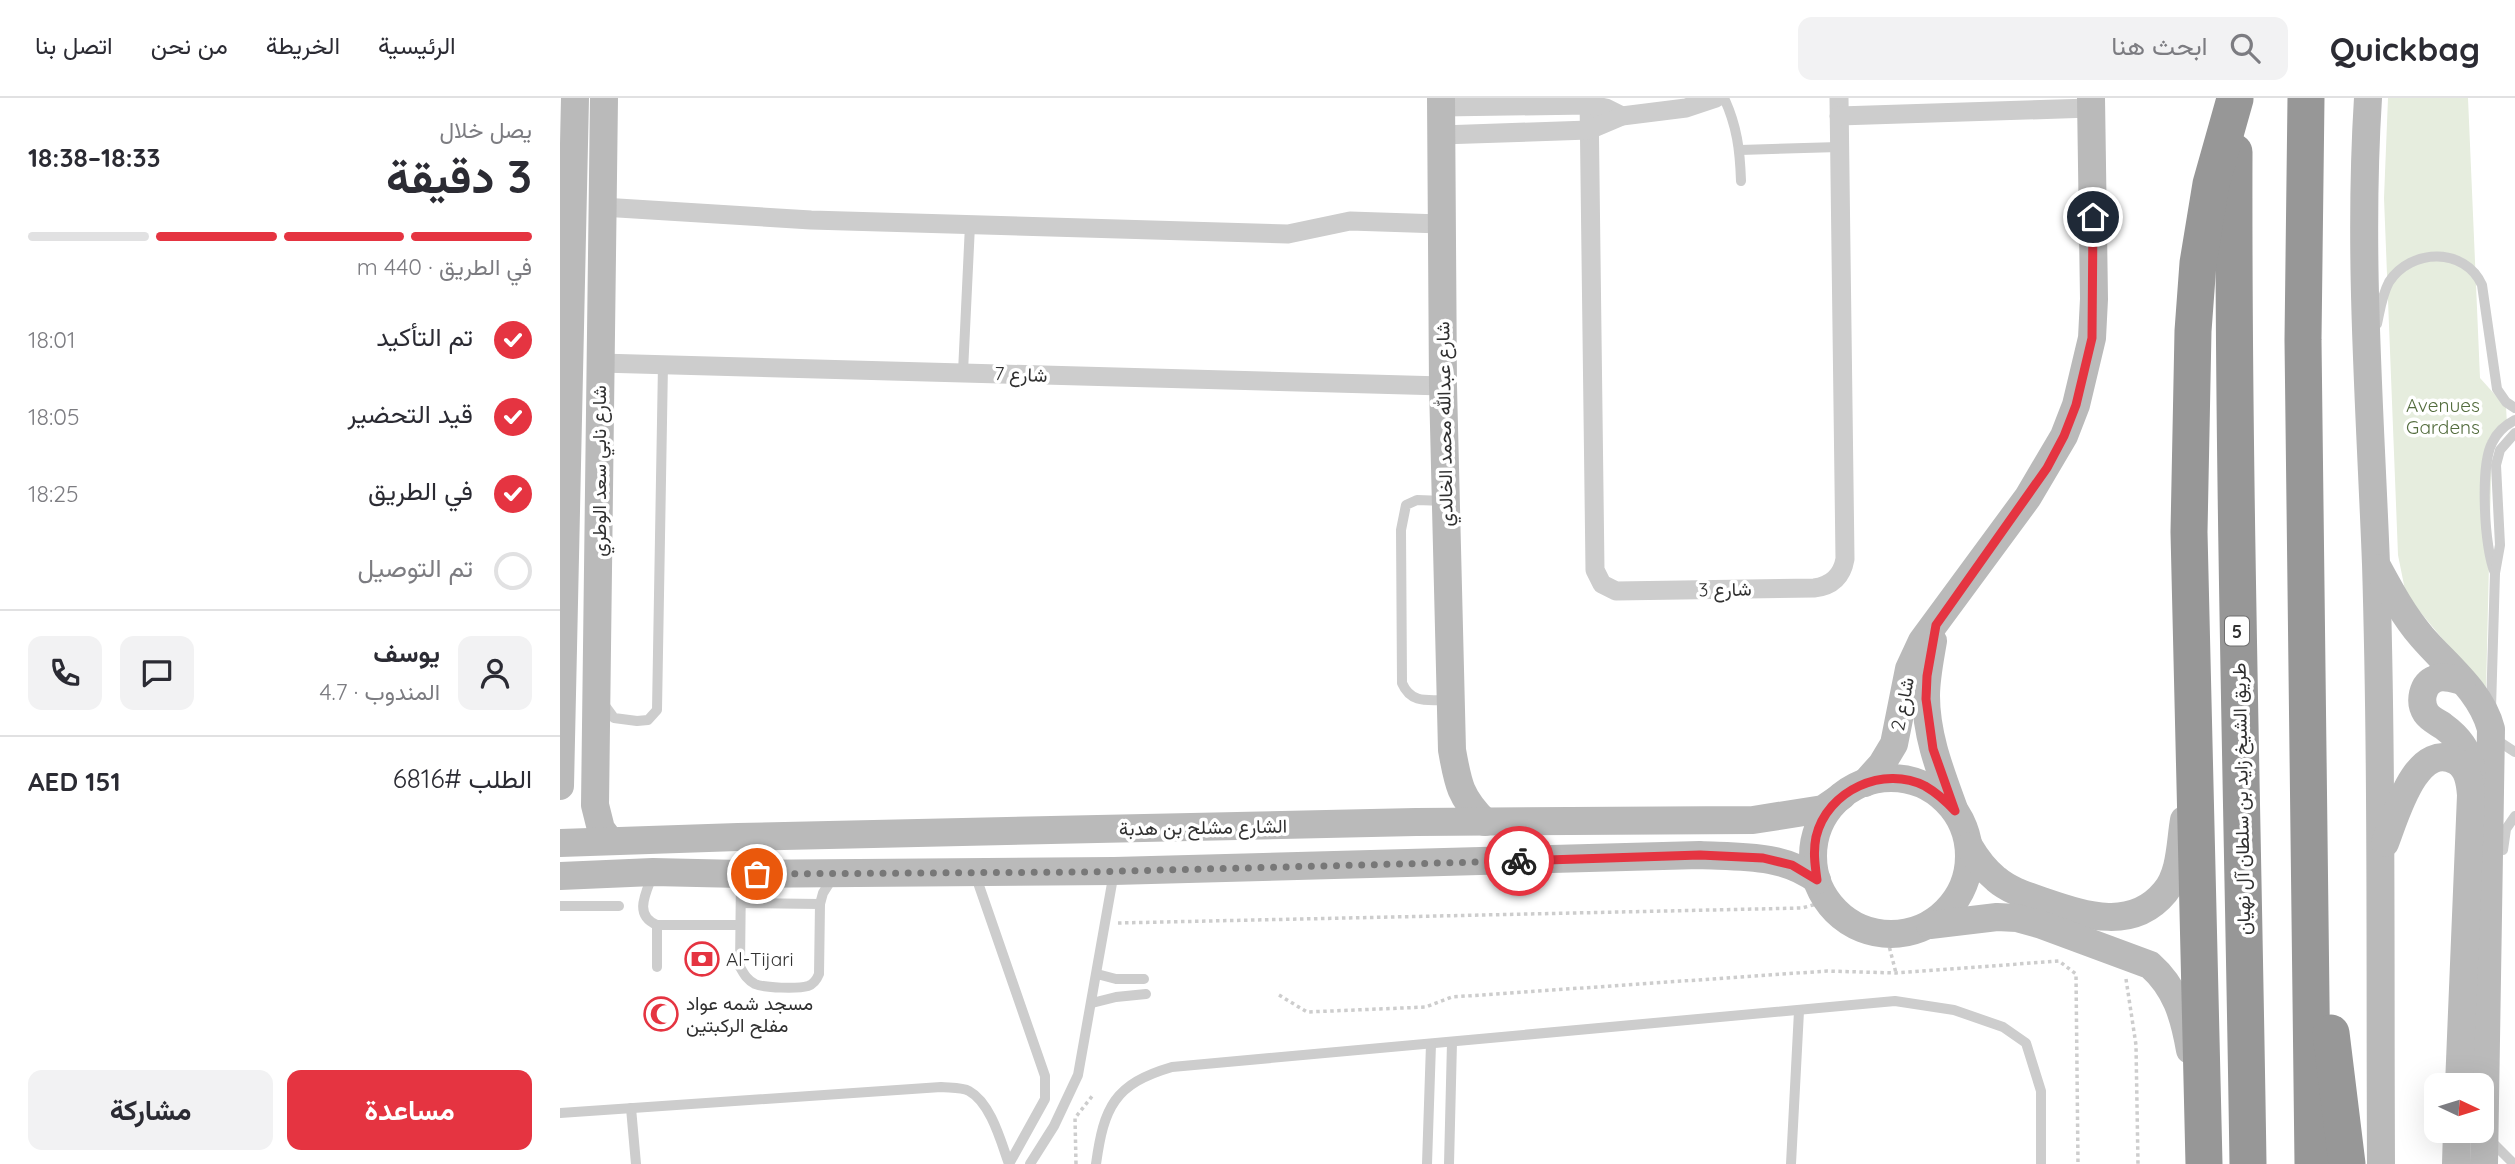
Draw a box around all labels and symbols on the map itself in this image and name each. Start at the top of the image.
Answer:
pin [2063,187,2123,247]
street label: شارع عبدالله محمد الخالدي [1430,321,1462,527]
street label: شارع 7 [994,361,1048,388]
street label: شارع نابي سعد الوطري [587,385,615,557]
park label: Avenues Gardens [2406,393,2480,439]
street label: شارع 3 [1698,577,1752,602]
road number: 5 [2225,616,2249,646]
street label: طريق الشيخ زايد بن سلطان آل نهيان [2227,663,2257,935]
street label: شارع 2 [1885,675,1920,733]
street label: الشارع مشلح بن هدبة [1119,814,1287,842]
courier [1484,826,1554,896]
pin [727,844,787,904]
bank icon: Al-Tijari [683,940,721,978]
place label: Al-Tijari [726,947,794,971]
place label: مسجد شمه عواد مفلح الركبتين [686,991,813,1039]
mosque icon: مسجد شمه عواد مفلح الركبتين [642,995,680,1033]
north arrow [2424,1073,2494,1143]

